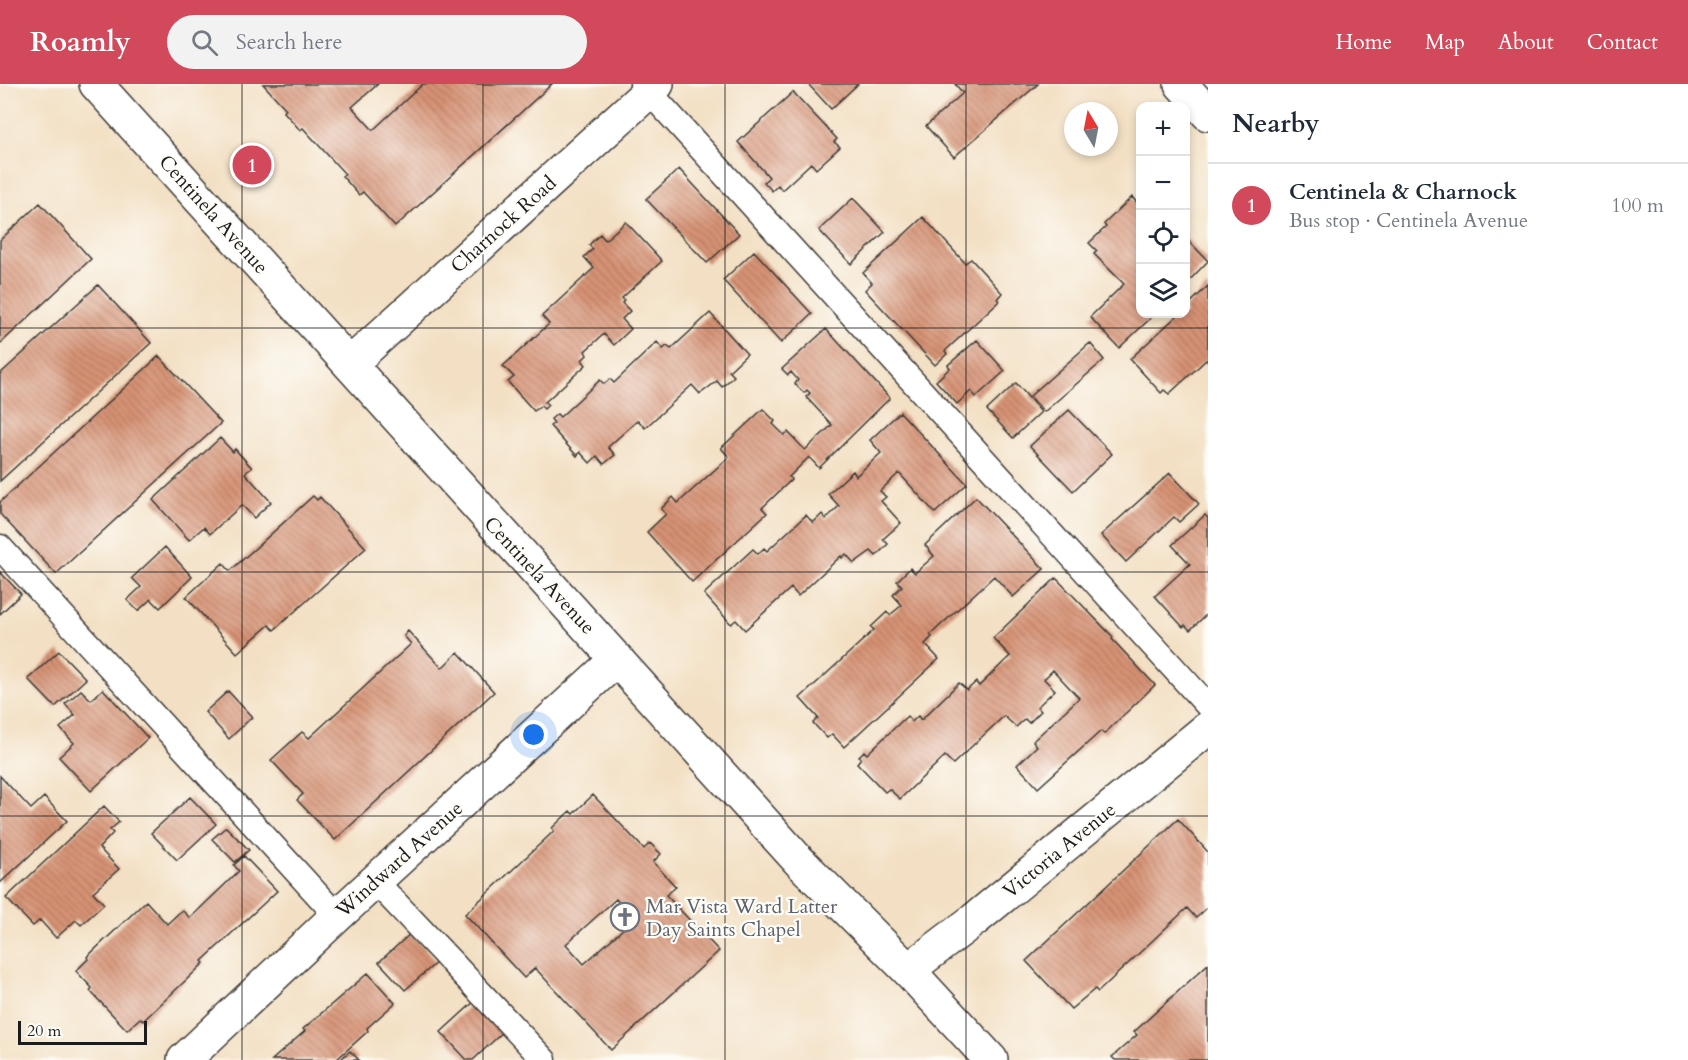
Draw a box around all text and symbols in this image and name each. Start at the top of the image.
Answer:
search box [167,15,587,69]
text: Roamly [30,23,131,61]
icon: search [188,26,221,59]
text: Search here [236,27,342,57]
text: Home [1336,28,1392,57]
text: Map [1425,28,1465,57]
text: About [1498,28,1554,57]
text: Contact [1587,28,1658,57]
north arrow [1064,102,1118,156]
map controls [1136,102,1190,318]
button: + [1136,102,1190,156]
text: Nearby [1232,106,1320,141]
pin: 1 [232,142,272,188]
street label: Centinela Avenue [153,149,275,280]
button: − [1136,156,1190,210]
street label: Charnock Road [445,169,562,279]
text: Centinela & Charnock [1289,177,1517,207]
text: 1 [1246,192,1257,219]
text: 100 m [1611,192,1664,219]
text: Bus stop · Centinela Avenue [1289,207,1528,234]
button: locate [1136,210,1190,264]
button: layers [1136,264,1190,318]
street label: Centinela Avenue [478,511,601,640]
your location [519,720,548,749]
street label: Windward Avenue [329,795,469,924]
street label: Victoria Avenue [997,796,1122,904]
place label: Mar Vista Ward Latter Day Saints Chapel [646,893,838,943]
church icon: Mar Vista Ward Latter Day Saints Chapel [609,901,641,933]
scale bar [18,1018,147,1046]
text: 20 m [27,1020,61,1042]

